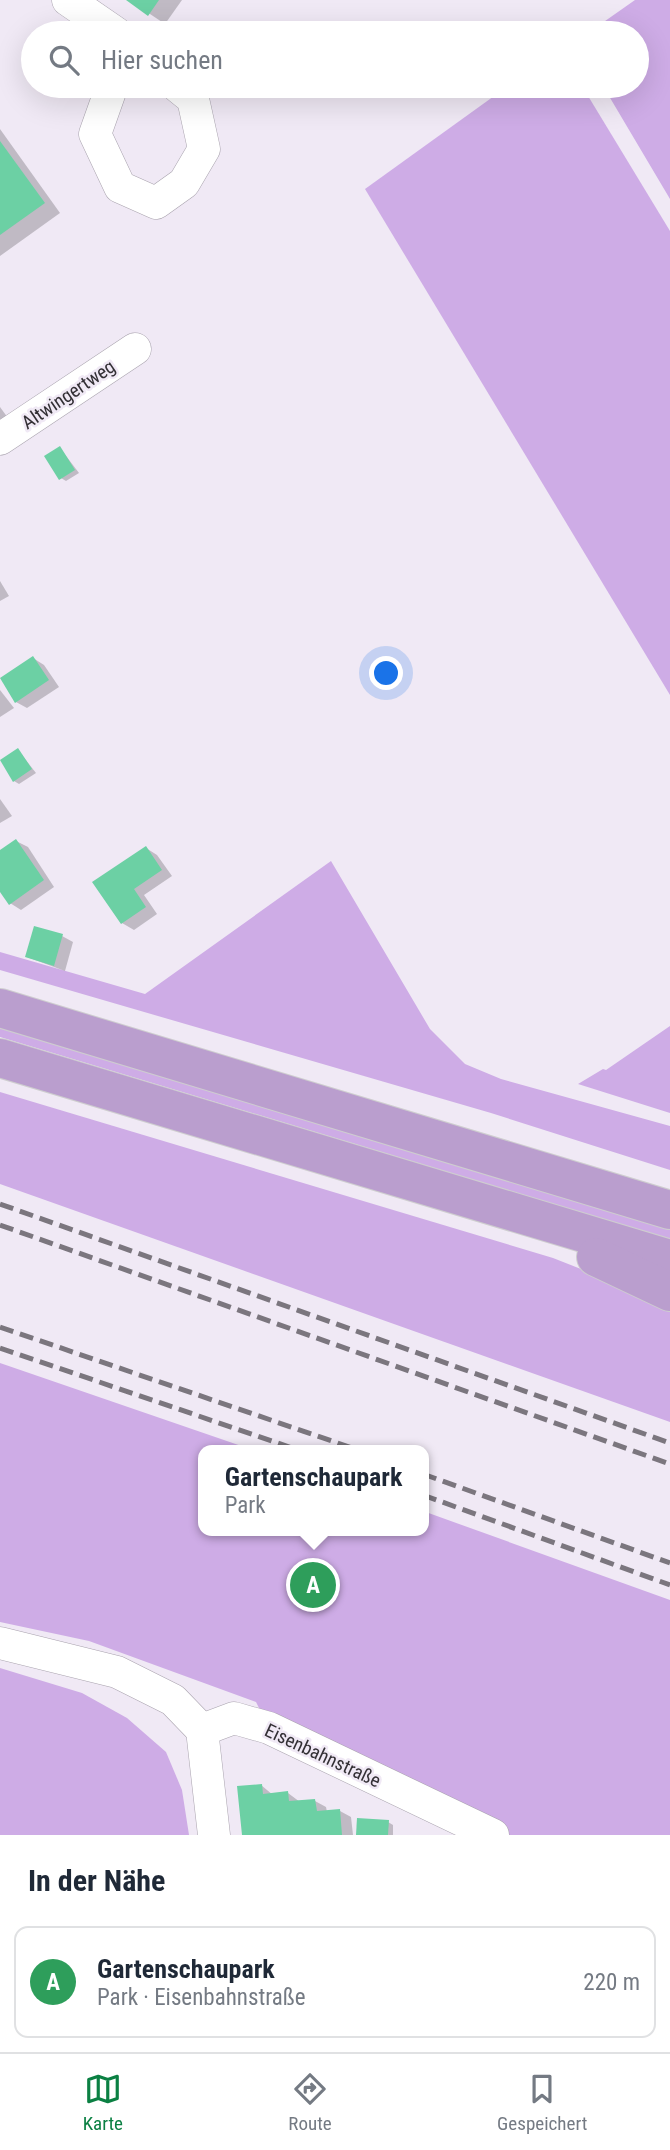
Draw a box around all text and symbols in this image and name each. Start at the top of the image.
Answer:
search box [21,21,649,98]
icon: search [45,41,83,79]
text: Hier suchen [101,45,223,75]
street label: Altwingertweg [17,355,119,434]
your location [369,656,403,690]
popup [198,1445,429,1536]
text: Gartenschaupark [225,1462,402,1492]
text: Park [225,1492,266,1519]
pin: A [290,1559,336,1611]
street label: Eisenbahnstraße [261,1719,384,1792]
text: In der Nähe [28,1863,165,1898]
text: Gartenschaupark [97,1954,275,1984]
text: A [46,1969,60,1996]
text: 220 m [583,1969,640,1996]
text: Park · Eisenbahnstraße [97,1984,306,2011]
tab: Karte [83,2070,123,2135]
tab: Route [288,2070,332,2135]
tab: Gespeichert [497,2070,587,2135]

